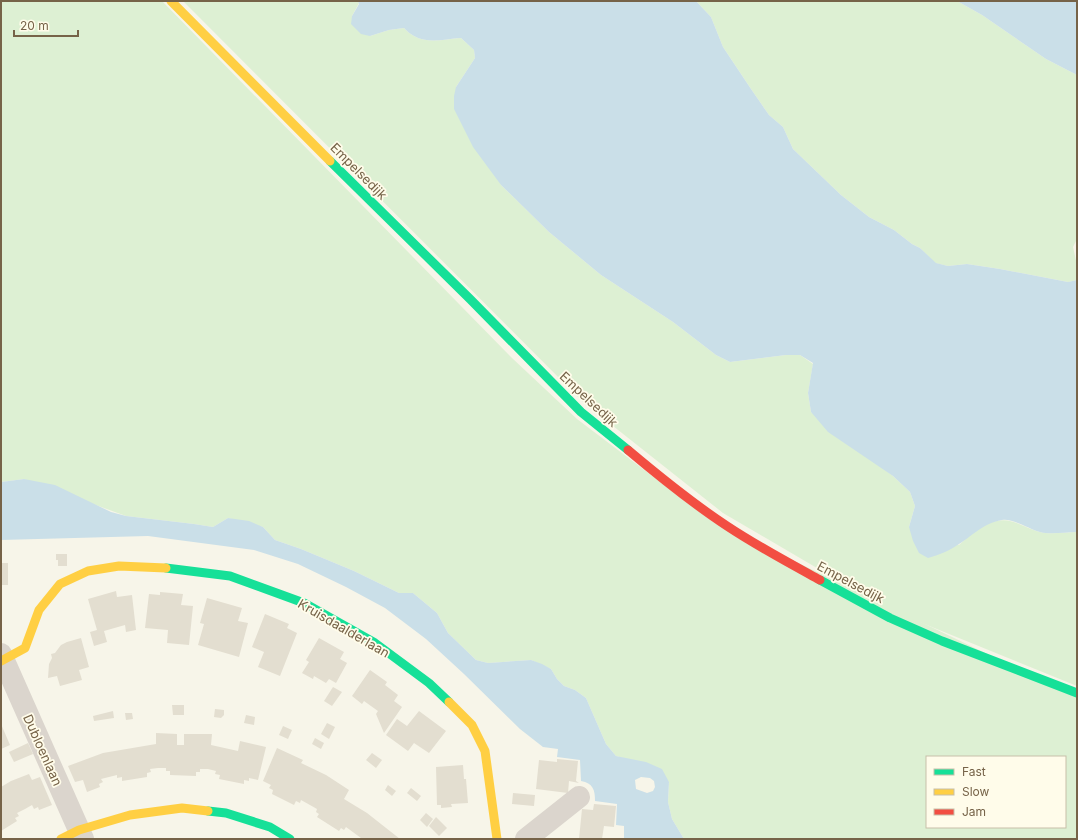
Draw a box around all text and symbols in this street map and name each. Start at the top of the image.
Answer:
scale bar [14,12,78,38]
text: 20 m [20,18,49,33]
street label: Empelsedijk [327,139,391,203]
street label: Empelsedijk [557,368,621,430]
street label: Empelsedijk [815,558,887,606]
street label: Kruisdaalderlaan [295,595,393,661]
street label: Dubloenlaan [20,712,66,788]
legend [926,756,1066,828]
text: Fast [962,764,986,779]
text: Slow [962,784,990,799]
text: Jam [962,804,986,819]

